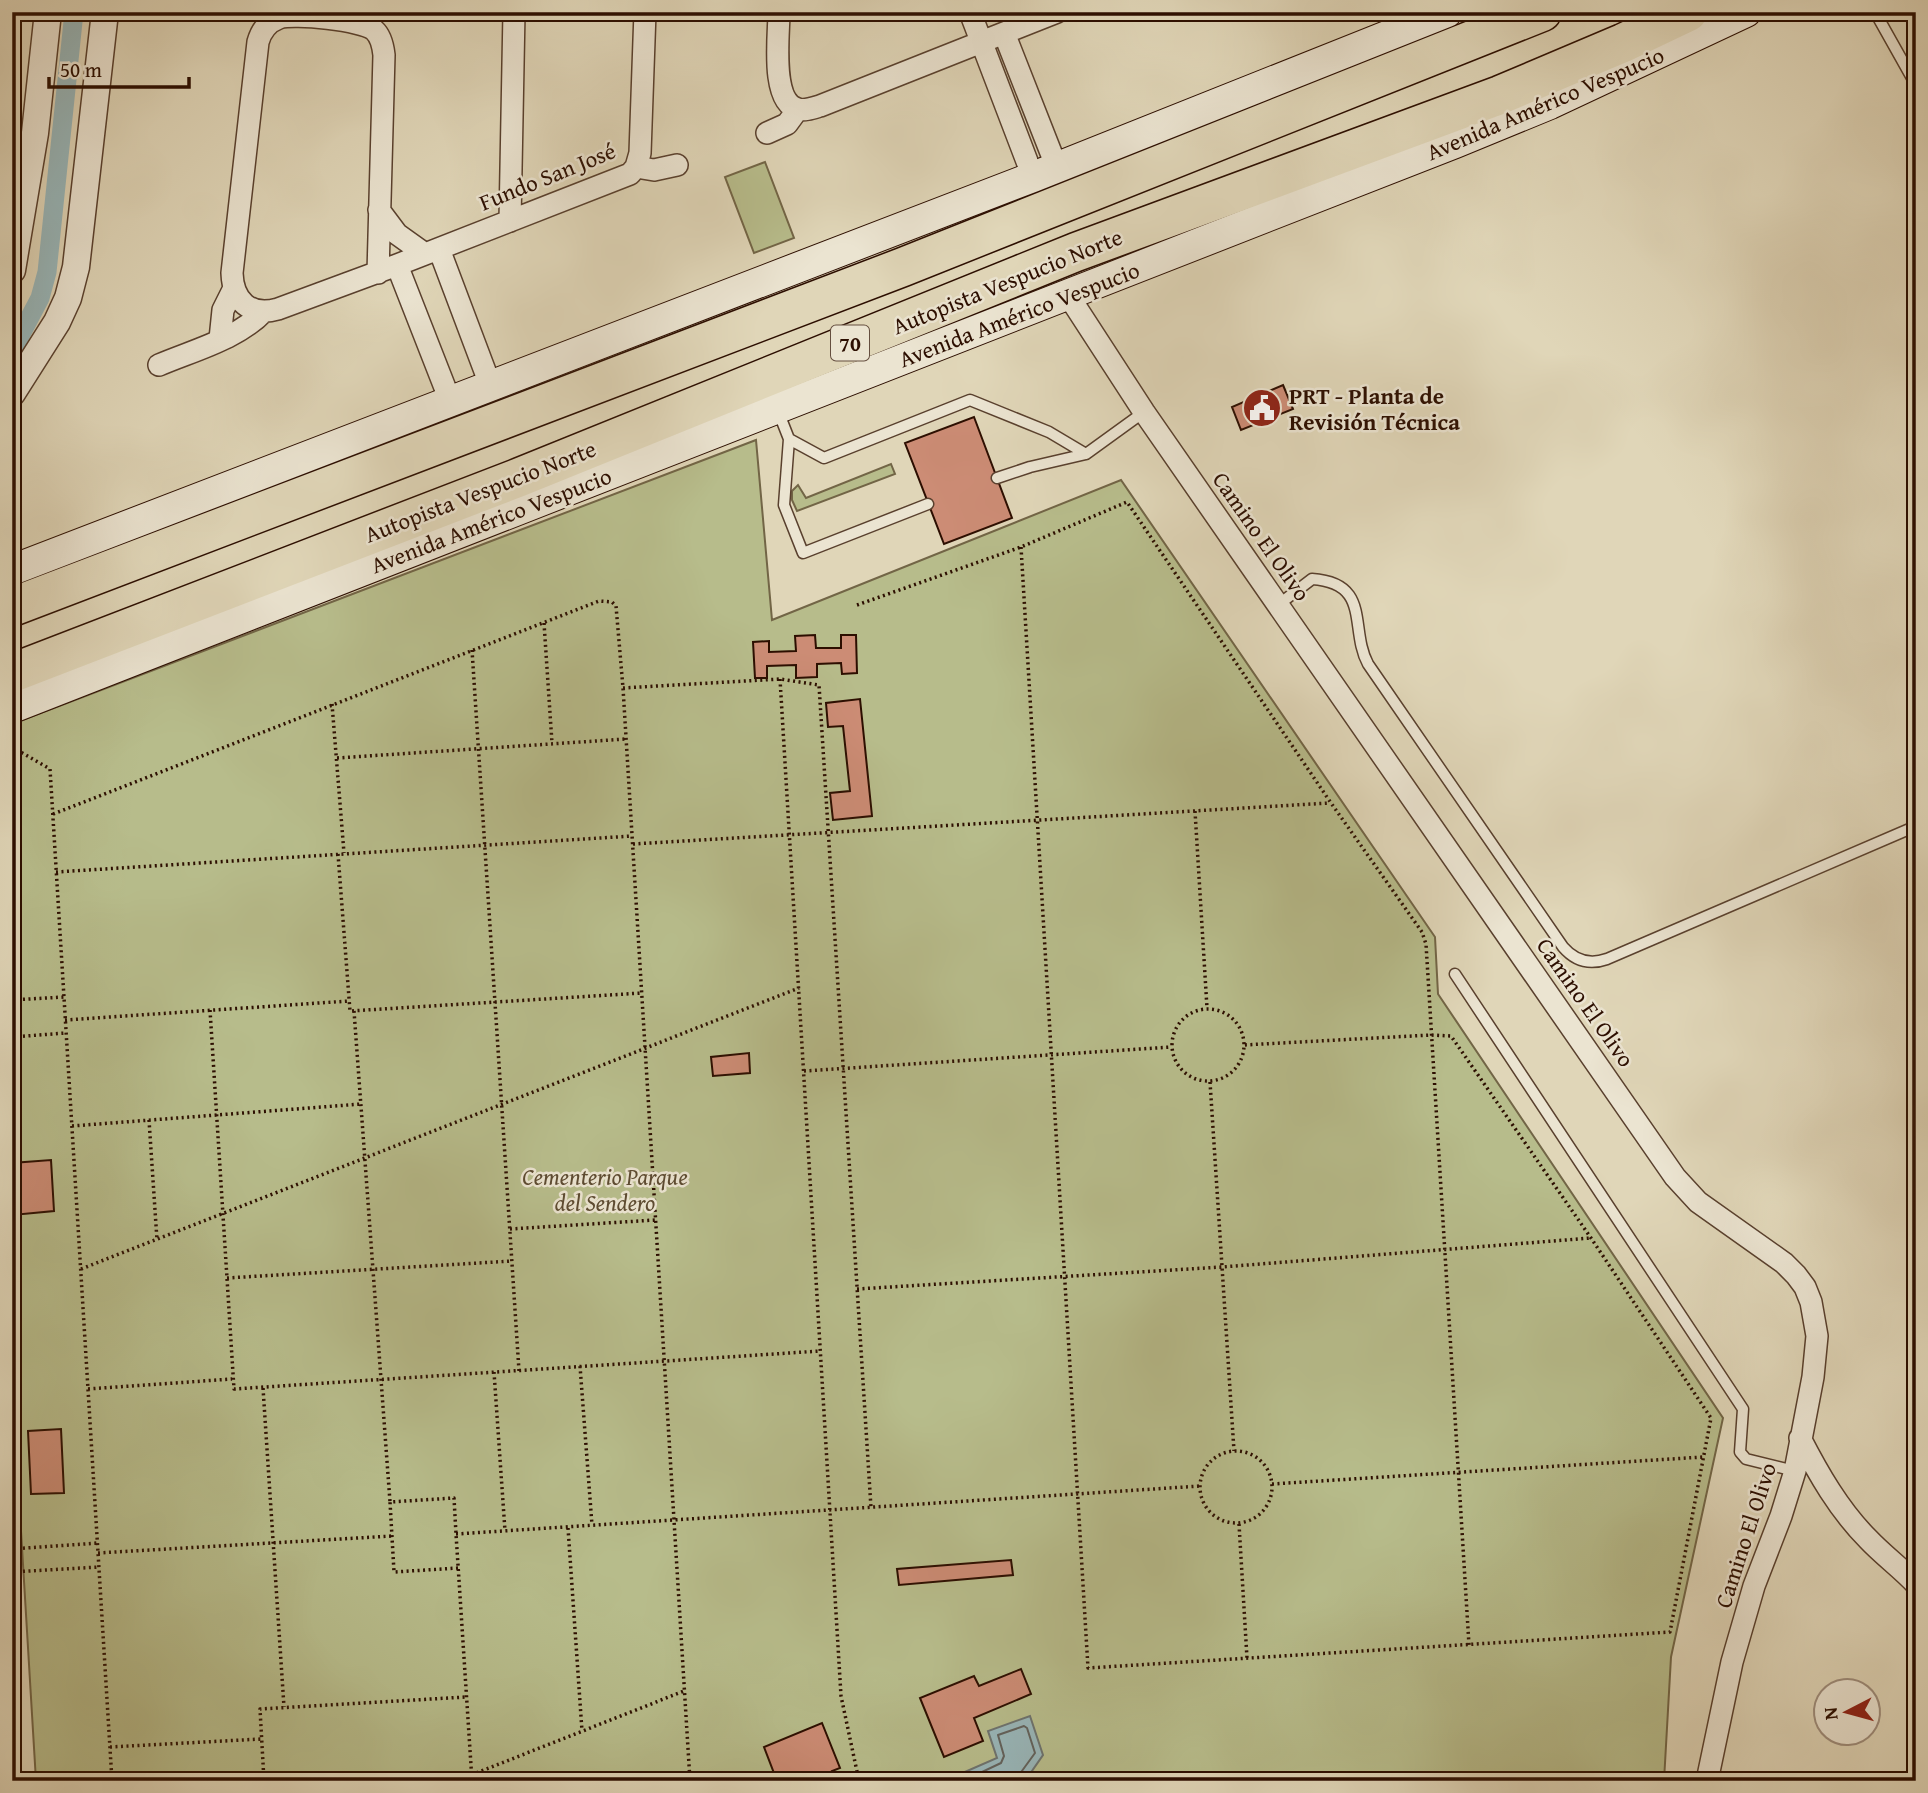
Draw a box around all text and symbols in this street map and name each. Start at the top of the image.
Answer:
street label: Avenida Américo Vespucio [1421,38,1669,168]
scale bar [49,46,189,90]
text: 50 m [60,54,102,85]
street label: Fundo San José [474,134,620,218]
street label: Autopista Vespucio Norte [887,220,1127,342]
street label: Avenida Américo Vespucio [894,253,1144,375]
road number: 70 [831,326,869,360]
place label: PRT - Planta de Revisión Técnica [1289,379,1460,438]
public building icon: PRT - Planta de Revisión Técnica [1241,387,1283,429]
street label: Autopista Vespucio Norte [360,432,600,550]
street label: Avenida Américo Vespucio [366,459,616,581]
street label: Camino El Olivo [1205,465,1319,607]
street label: Camino El Olivo [1529,931,1643,1073]
park label: Cementerio Parque del Sendero [522,1160,688,1219]
street label: Camino El Olivo [1706,1458,1784,1612]
north arrow [1812,1678,1882,1748]
text: N [1815,1706,1845,1722]

